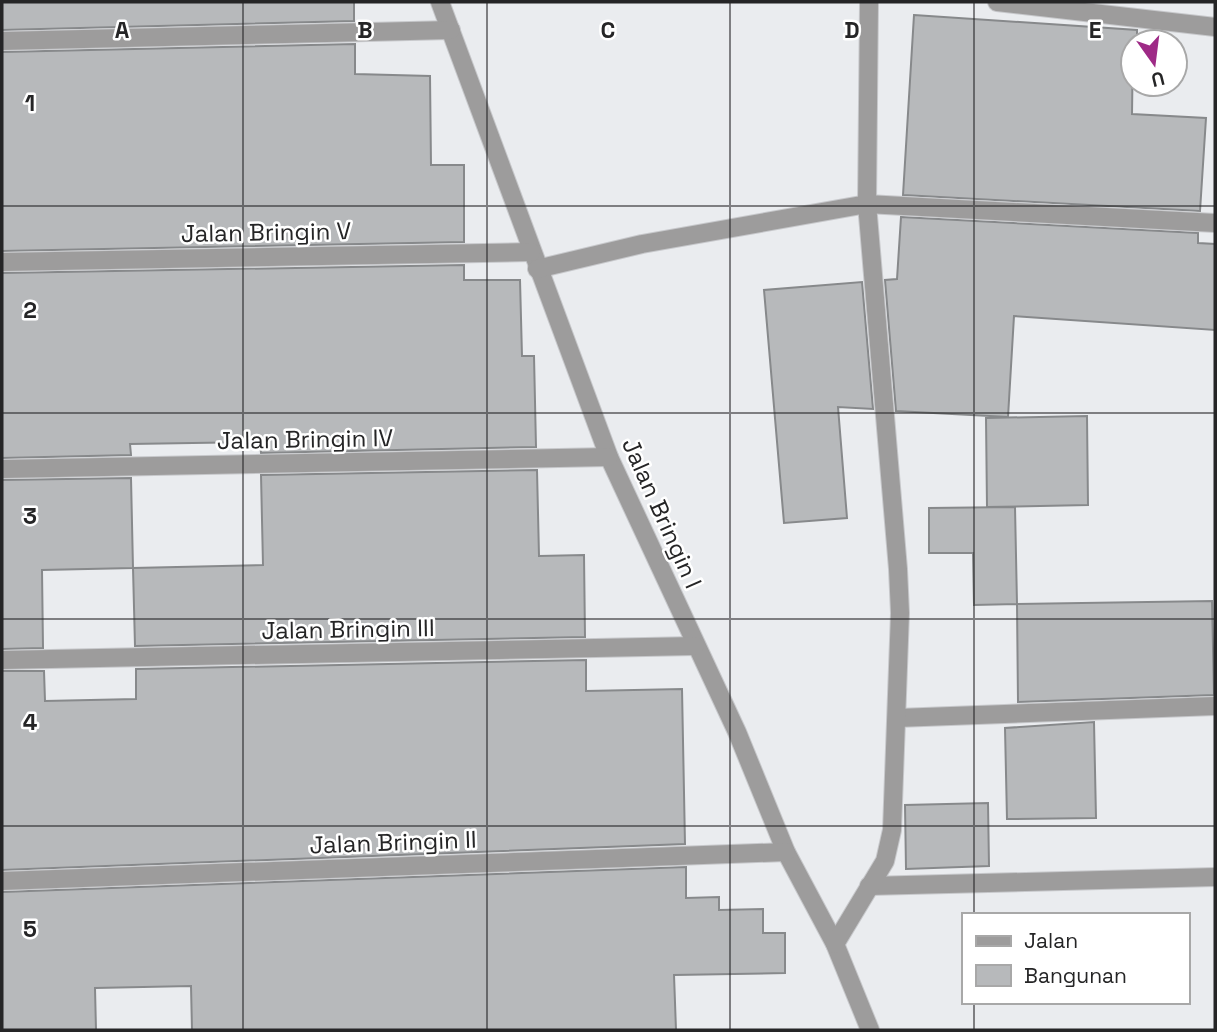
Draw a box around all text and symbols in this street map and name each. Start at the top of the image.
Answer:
text: A [115,15,130,45]
text: B [357,15,373,45]
text: C [601,15,615,45]
text: D [844,15,860,45]
text: E [1089,15,1101,45]
north arrow [1119,28,1189,98]
text: U [1149,65,1167,93]
text: 1 [25,88,35,118]
street label: Jalan Bringin V [181,215,352,249]
text: 2 [23,295,37,325]
street label: Jalan Bringin IV [217,422,394,456]
street label: Jalan Bringin I [615,433,709,593]
text: 3 [23,501,37,531]
street label: Jalan Bringin III [261,612,435,646]
text: 4 [23,707,38,737]
street label: Jalan Bringin II [309,824,477,860]
legend [962,913,1189,1004]
text: 5 [23,914,37,944]
text: Jalan [1024,927,1078,954]
text: Bangunan [1024,962,1127,989]

